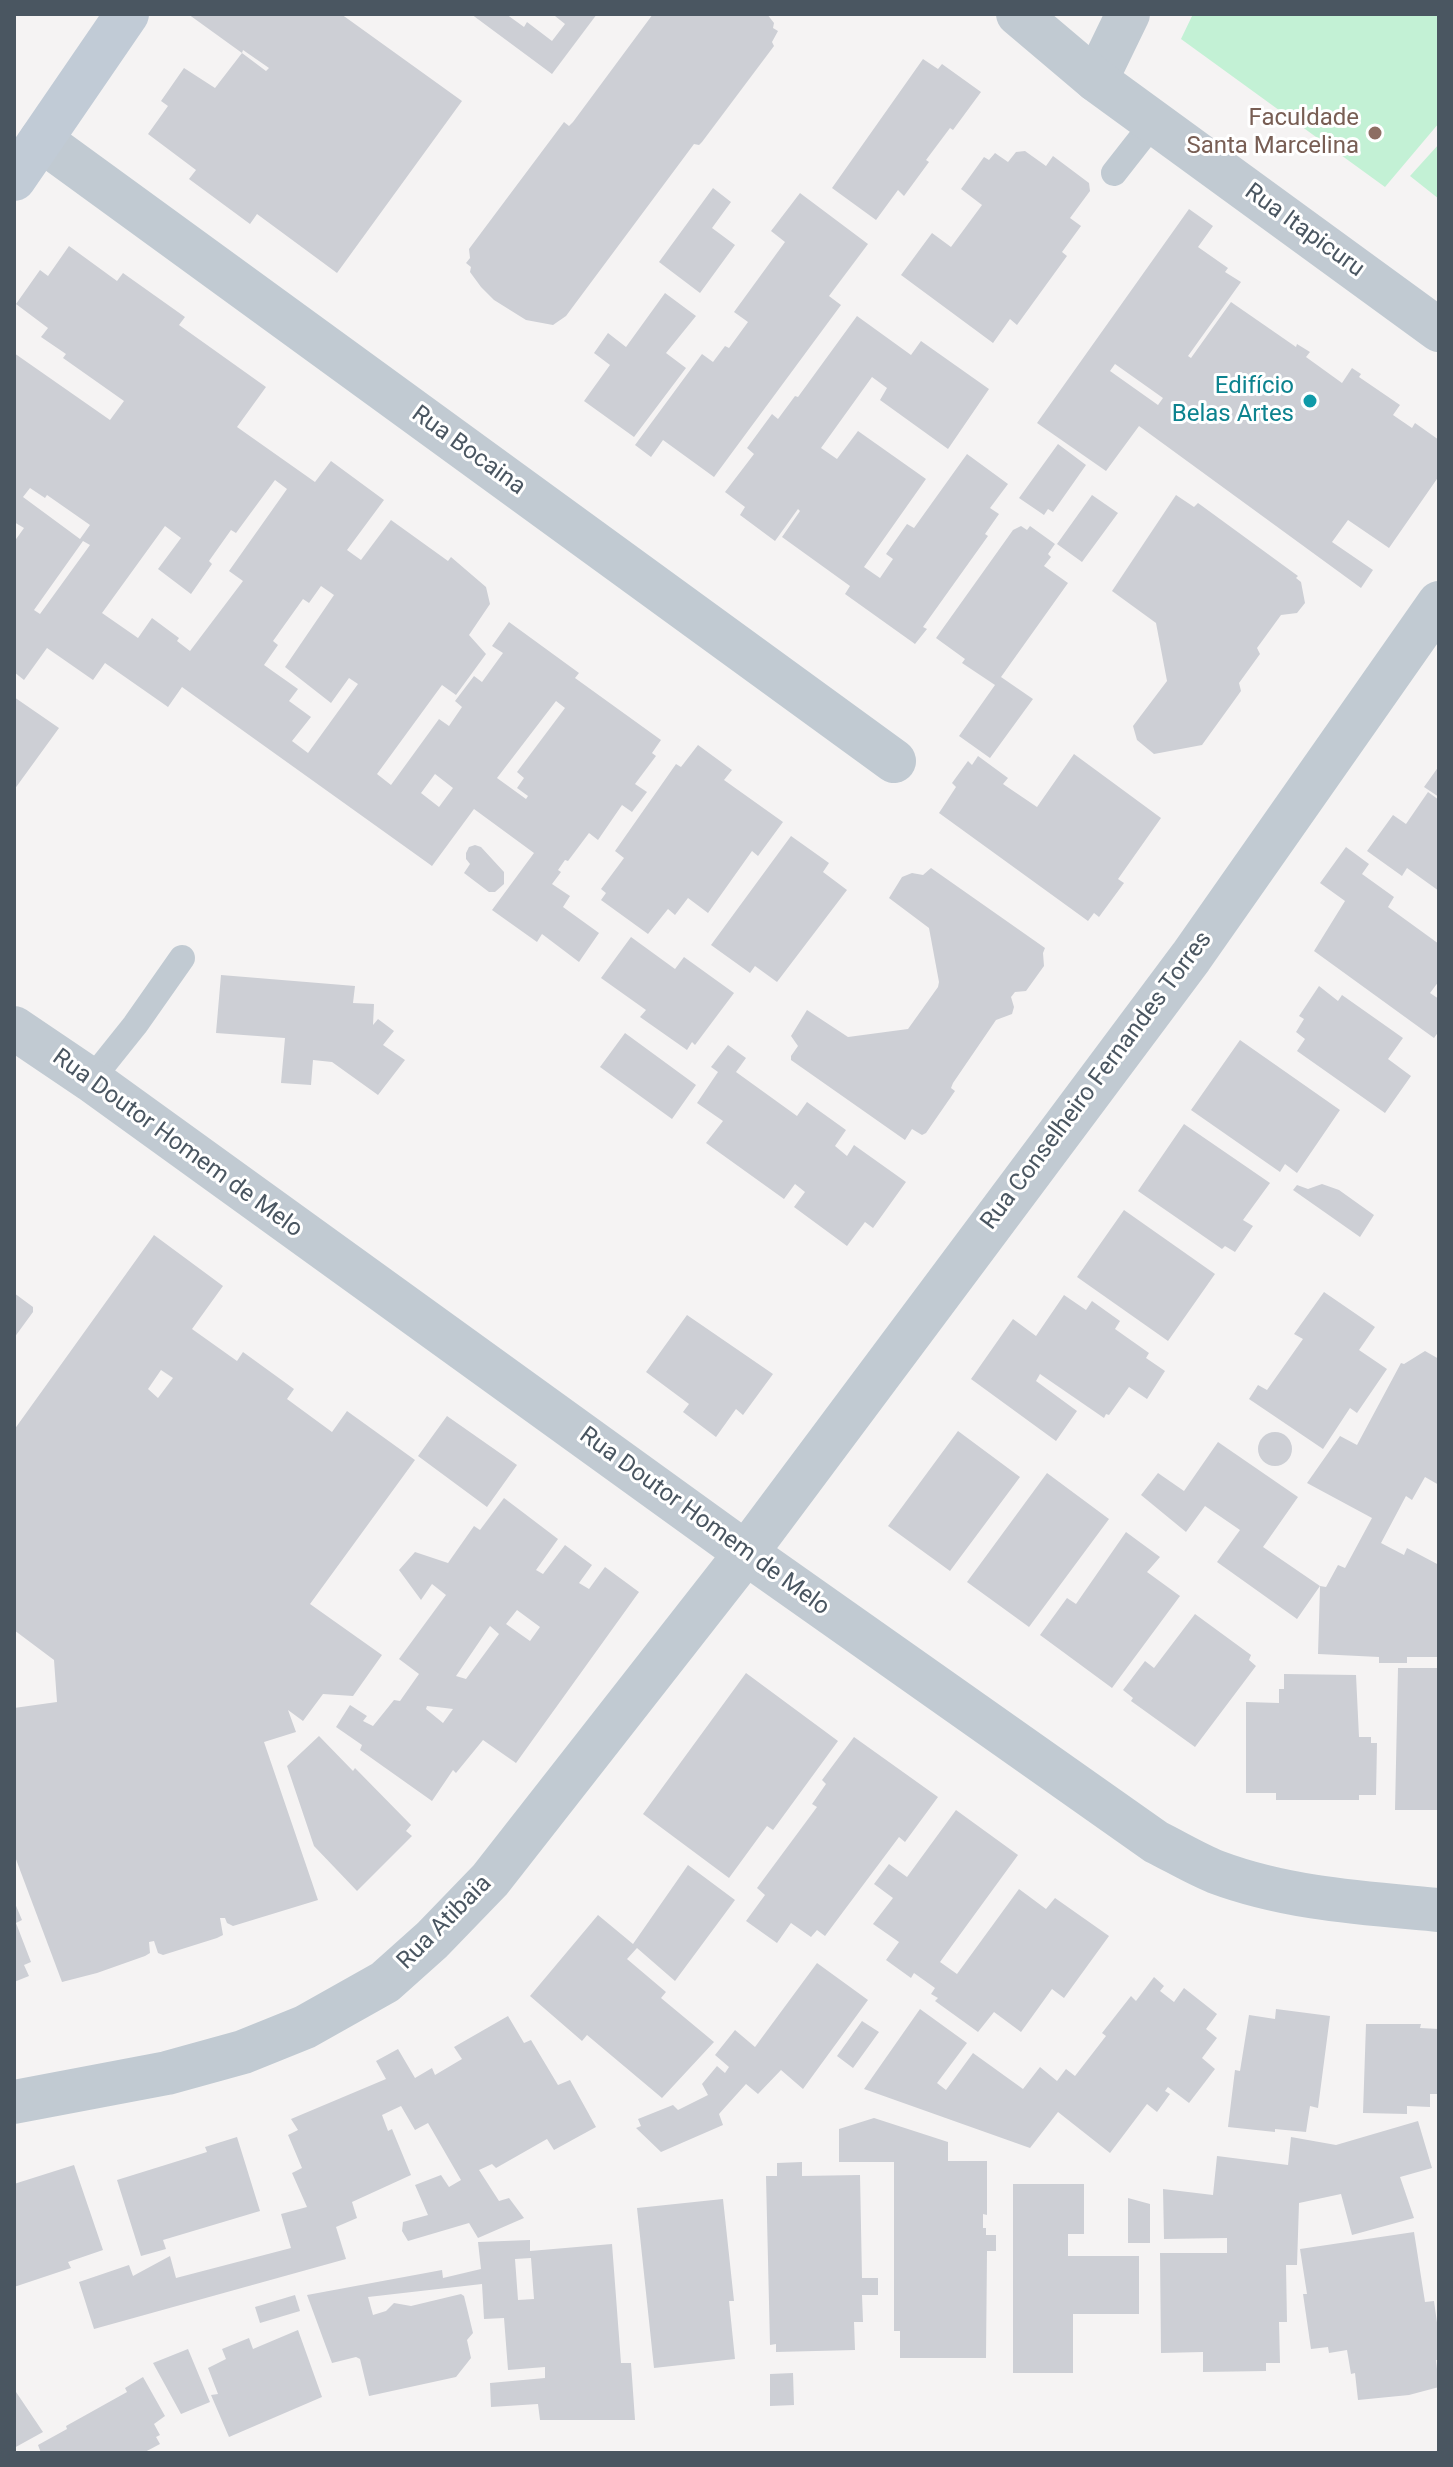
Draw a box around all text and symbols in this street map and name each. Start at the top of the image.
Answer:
place label: Faculdade Santa Marcelina [1186,105,1359,161]
marker: Faculdade Santa Marcelina [1366,124,1384,142]
street label: Rua Itapicuru [1239,178,1369,284]
place label: Edifício Belas Artes [1172,373,1294,429]
marker: Edifício Belas Artes [1301,392,1319,410]
street label: Rua Bocaina [406,400,530,502]
street label: Rua Conselheiro Fernandes Torres [975,926,1219,1236]
street label: Rua Doutor Homem de Melo [46,1044,308,1244]
street label: Rua Doutor Homem de Melo [573,1422,835,1622]
street label: Rua Atibaia [392,1870,498,1976]

